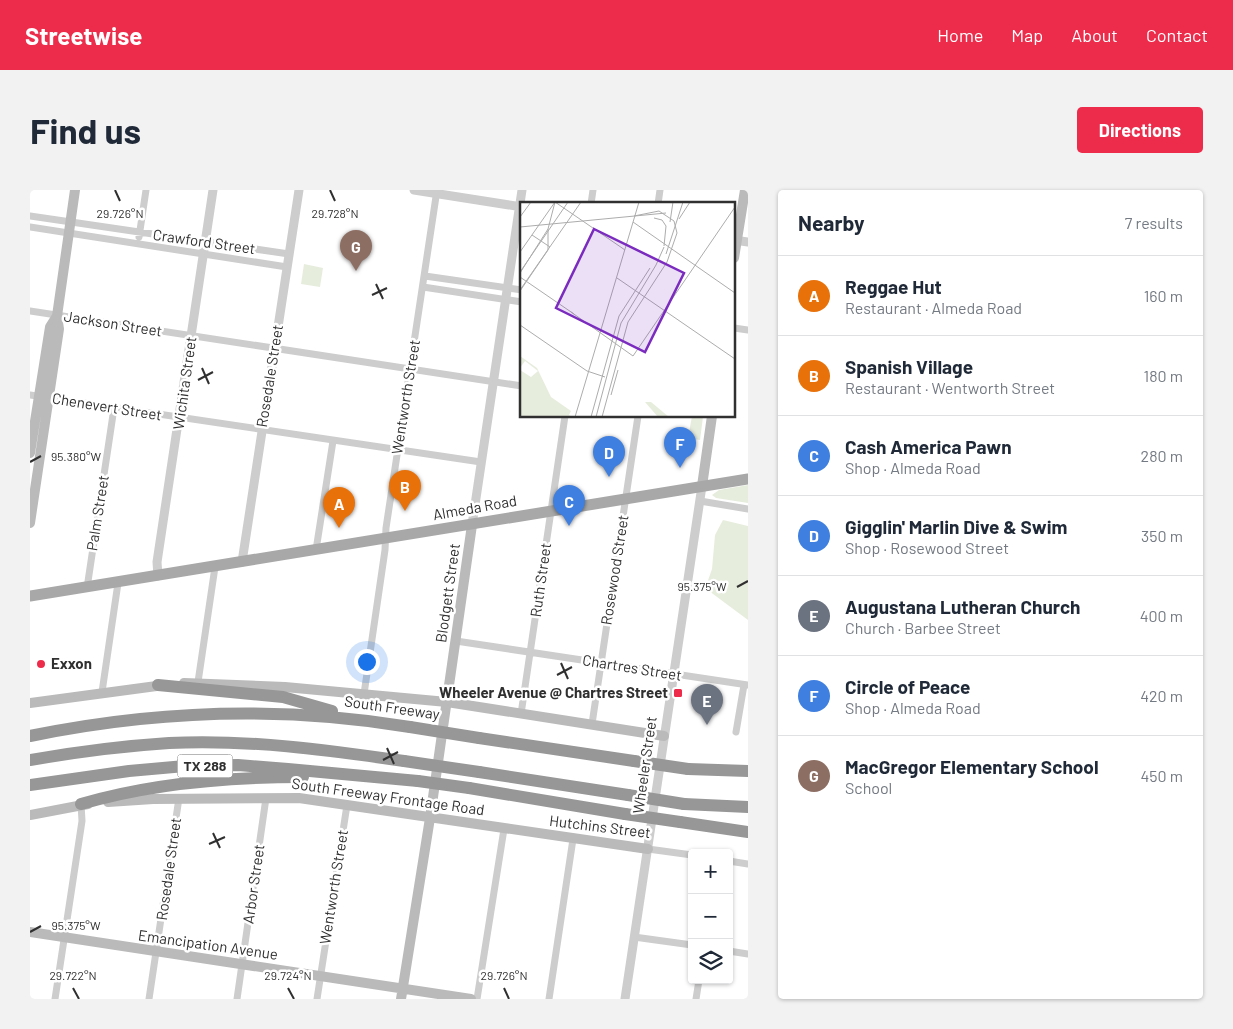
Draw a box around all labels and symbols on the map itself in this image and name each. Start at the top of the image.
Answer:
inset map [520,202,736,418]
text: 29.726°N [97,206,144,220]
text: 29.728°N [311,206,359,220]
street label: Crawford Street [152,225,257,257]
pin: G [340,230,372,271]
street label: Jackson Street [63,306,163,340]
street label: Rosedale Street [252,323,286,429]
street label: Wichita Street [169,335,199,431]
street label: Wentworth Street [387,338,423,455]
street label: Chenevert Street [51,388,163,424]
pin: F [664,427,696,468]
pin: D [593,436,625,477]
text: 95.380°W [51,449,102,463]
pin: B [389,470,421,511]
street label: Palm Street [82,474,112,552]
pin: C [553,485,585,526]
pin: A [323,487,355,528]
street label: Almeda Road [431,491,518,523]
street label: Rosewood Street [596,513,632,626]
street label: Blodgett Street [431,542,463,644]
street label: Ruth Street [526,542,554,618]
text: 95.375°W [678,579,727,593]
your location [354,649,380,675]
street label: Chartres Street [581,650,683,684]
place label: Exxon [51,654,92,672]
marker: Exxon [35,658,47,670]
place label: Wheeler Avenue @ Chartres Street [439,683,668,701]
pin: E [691,684,723,725]
marker: Wheeler Avenue @ Chartres Street [672,687,684,699]
street label: South Freeway [343,691,441,723]
street label: Wheeler Street [628,715,660,815]
road number: TX 288 [178,754,232,778]
street label: South Freeway Frontage Road [291,774,486,818]
street label: Hutchins Street [548,811,652,841]
street label: Rosedale Street [152,816,184,921]
street label: Wentworth Street [315,828,351,945]
street label: Arbor Street [239,843,268,925]
text: 95.375°W [52,918,101,932]
street label: Emancipation Avenue [137,925,279,963]
text: 29.722°N [49,968,97,982]
text: 29.724°N [264,968,312,982]
text: 29.726°N [481,968,528,982]

